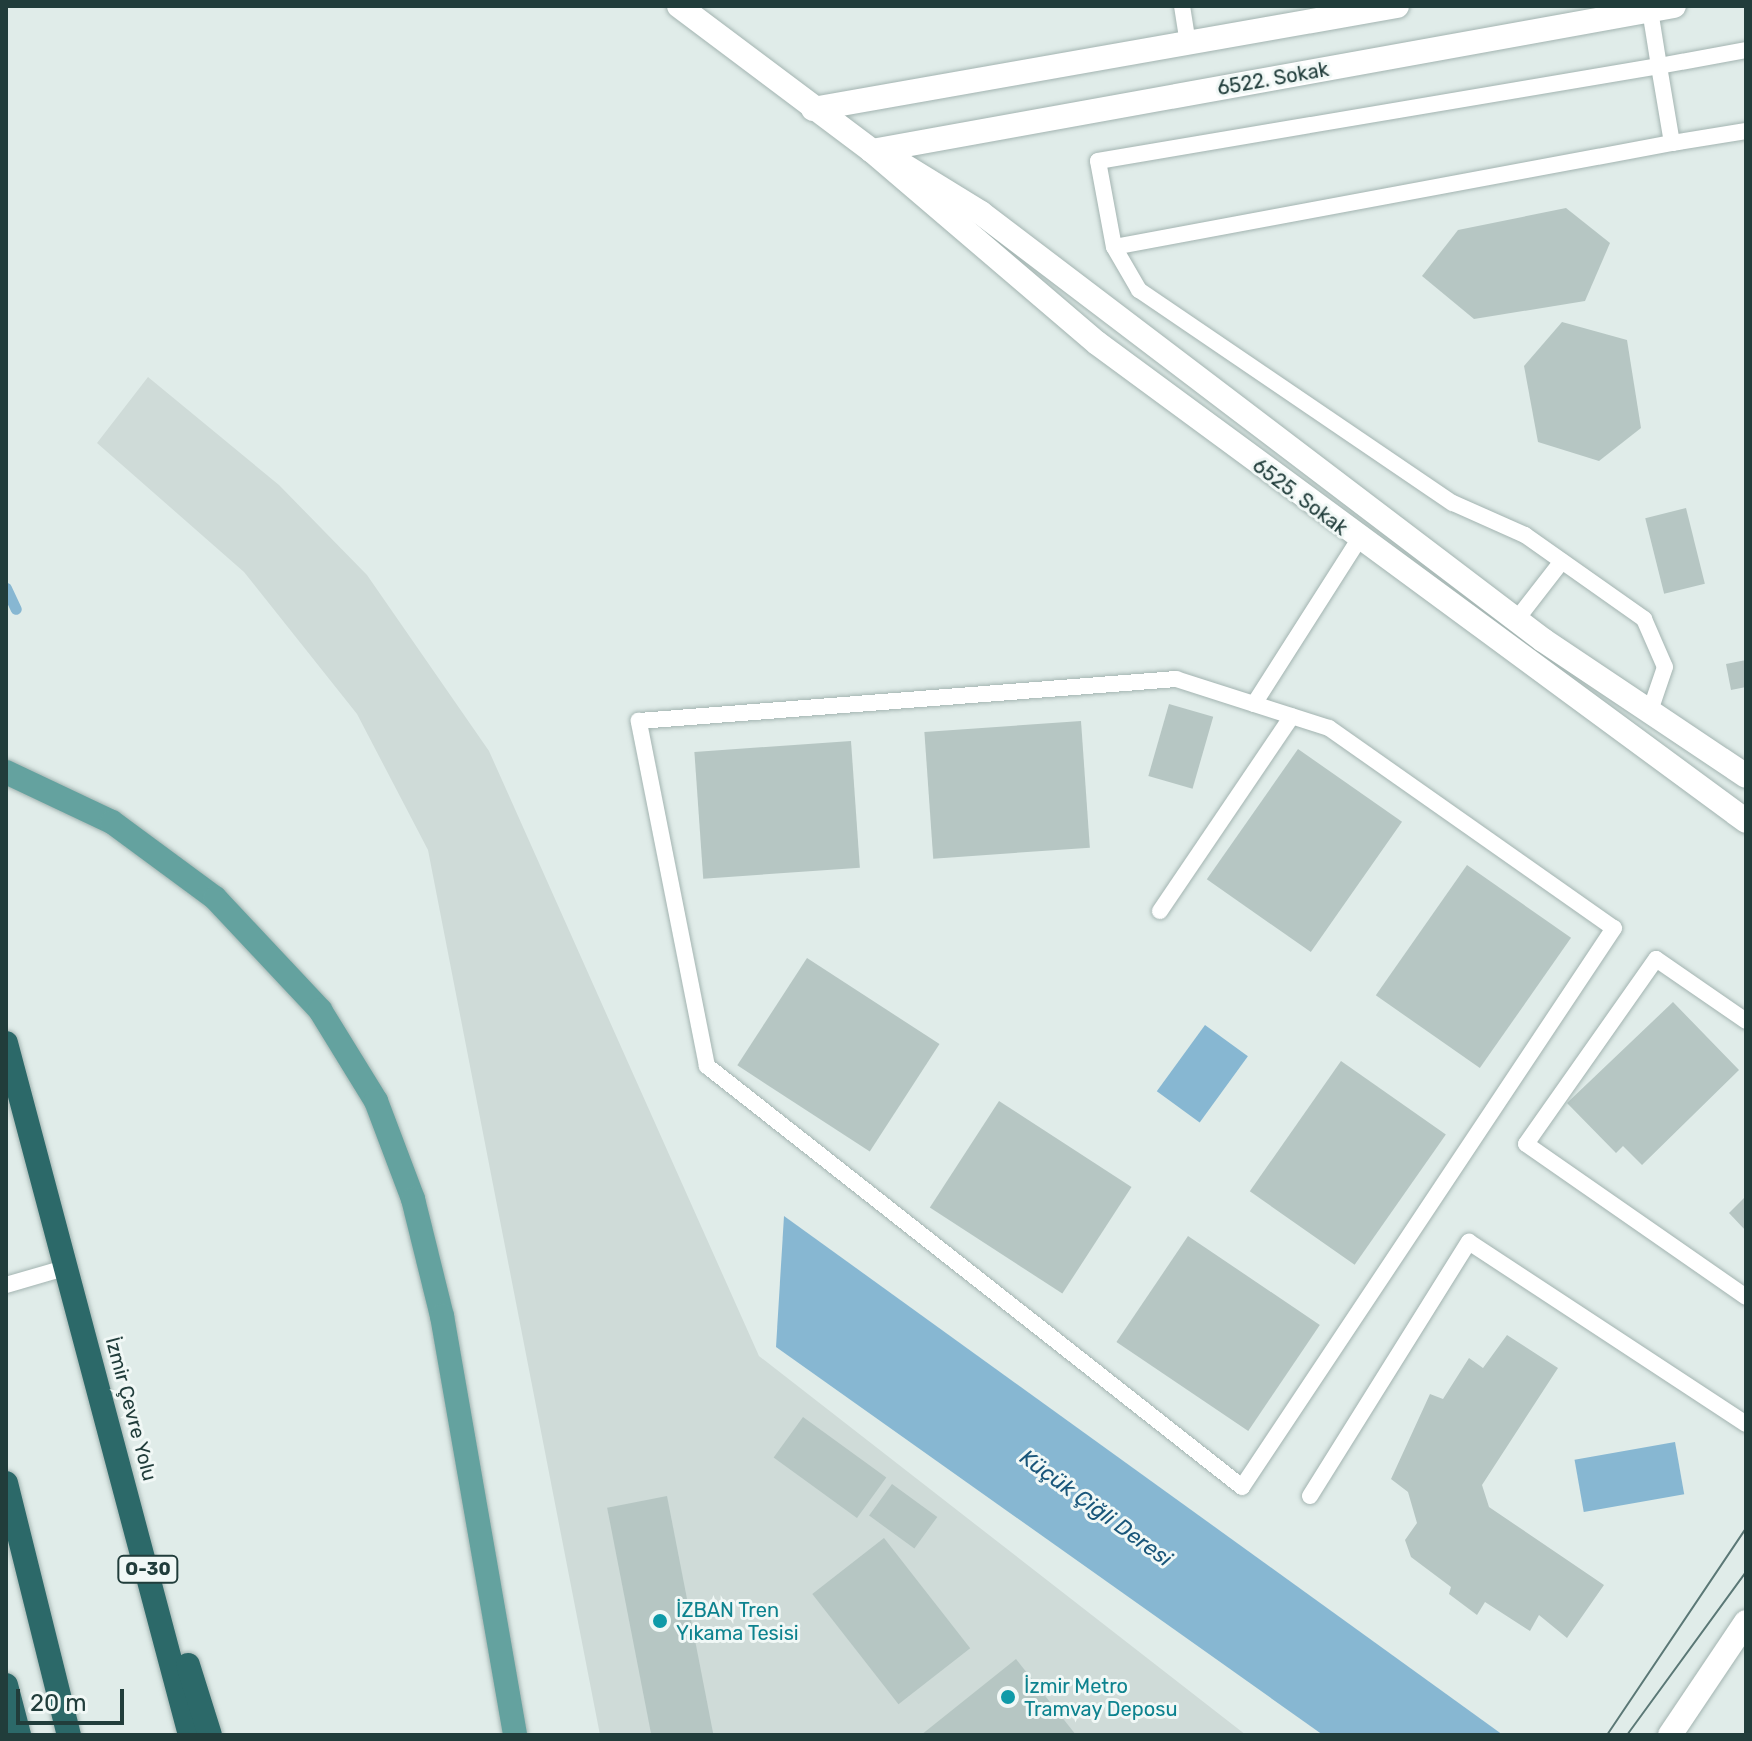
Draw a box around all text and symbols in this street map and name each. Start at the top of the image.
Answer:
street label: 6522. Sokak [1215,57,1331,101]
street label: 6525. Sokak [1248,453,1352,541]
street label: İzmir Çevre Yolu [100,1334,162,1484]
water label: Küçük Çiğli Deresi [1015,1444,1177,1572]
road number: O-30 [116,1555,180,1583]
place label: İZBAN Tren Yıkama Tesisi [676,1598,799,1645]
marker: İZBAN Tren Yıkama Tesisi [651,1612,669,1630]
scale bar [20,1673,128,1723]
place label: İzmir Metro Tramvay Deposu [1024,1674,1178,1721]
marker: İzmir Metro Tramvay Deposu [999,1688,1017,1706]
text: 20 m [30,1689,87,1717]

